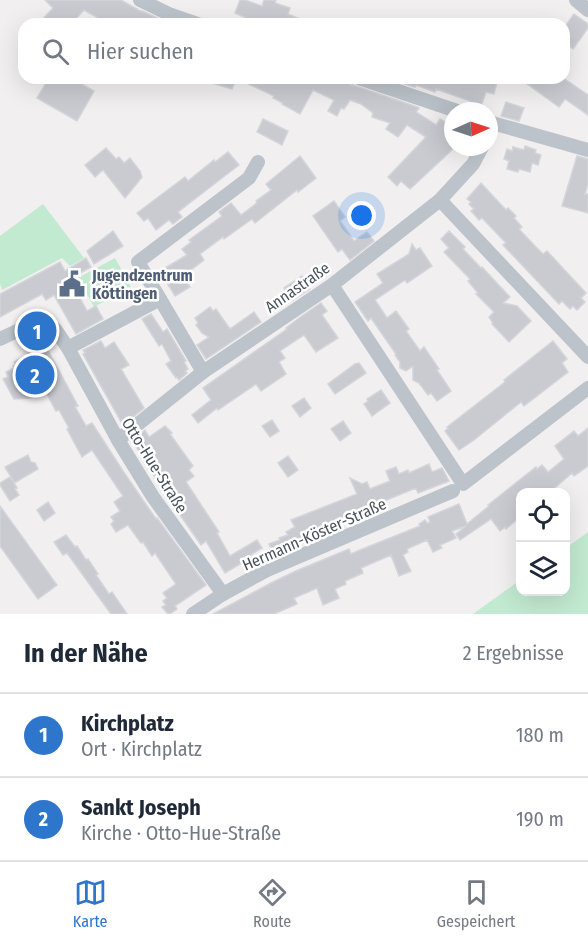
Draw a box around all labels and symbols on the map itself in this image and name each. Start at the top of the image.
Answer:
north arrow [444,102,498,156]
your location [347,201,376,230]
street label: Annastraße [261,258,333,317]
place label: Jugendzentrum Köttingen [91,266,193,303]
public building icon: Jugendzentrum Köttingen [57,269,87,299]
pin: 1 [18,308,57,354]
pin: 2 [15,352,54,398]
street label: Otto-Hue-Straße [118,414,191,516]
street label: Hermann-Köster-Straße [239,494,389,575]

